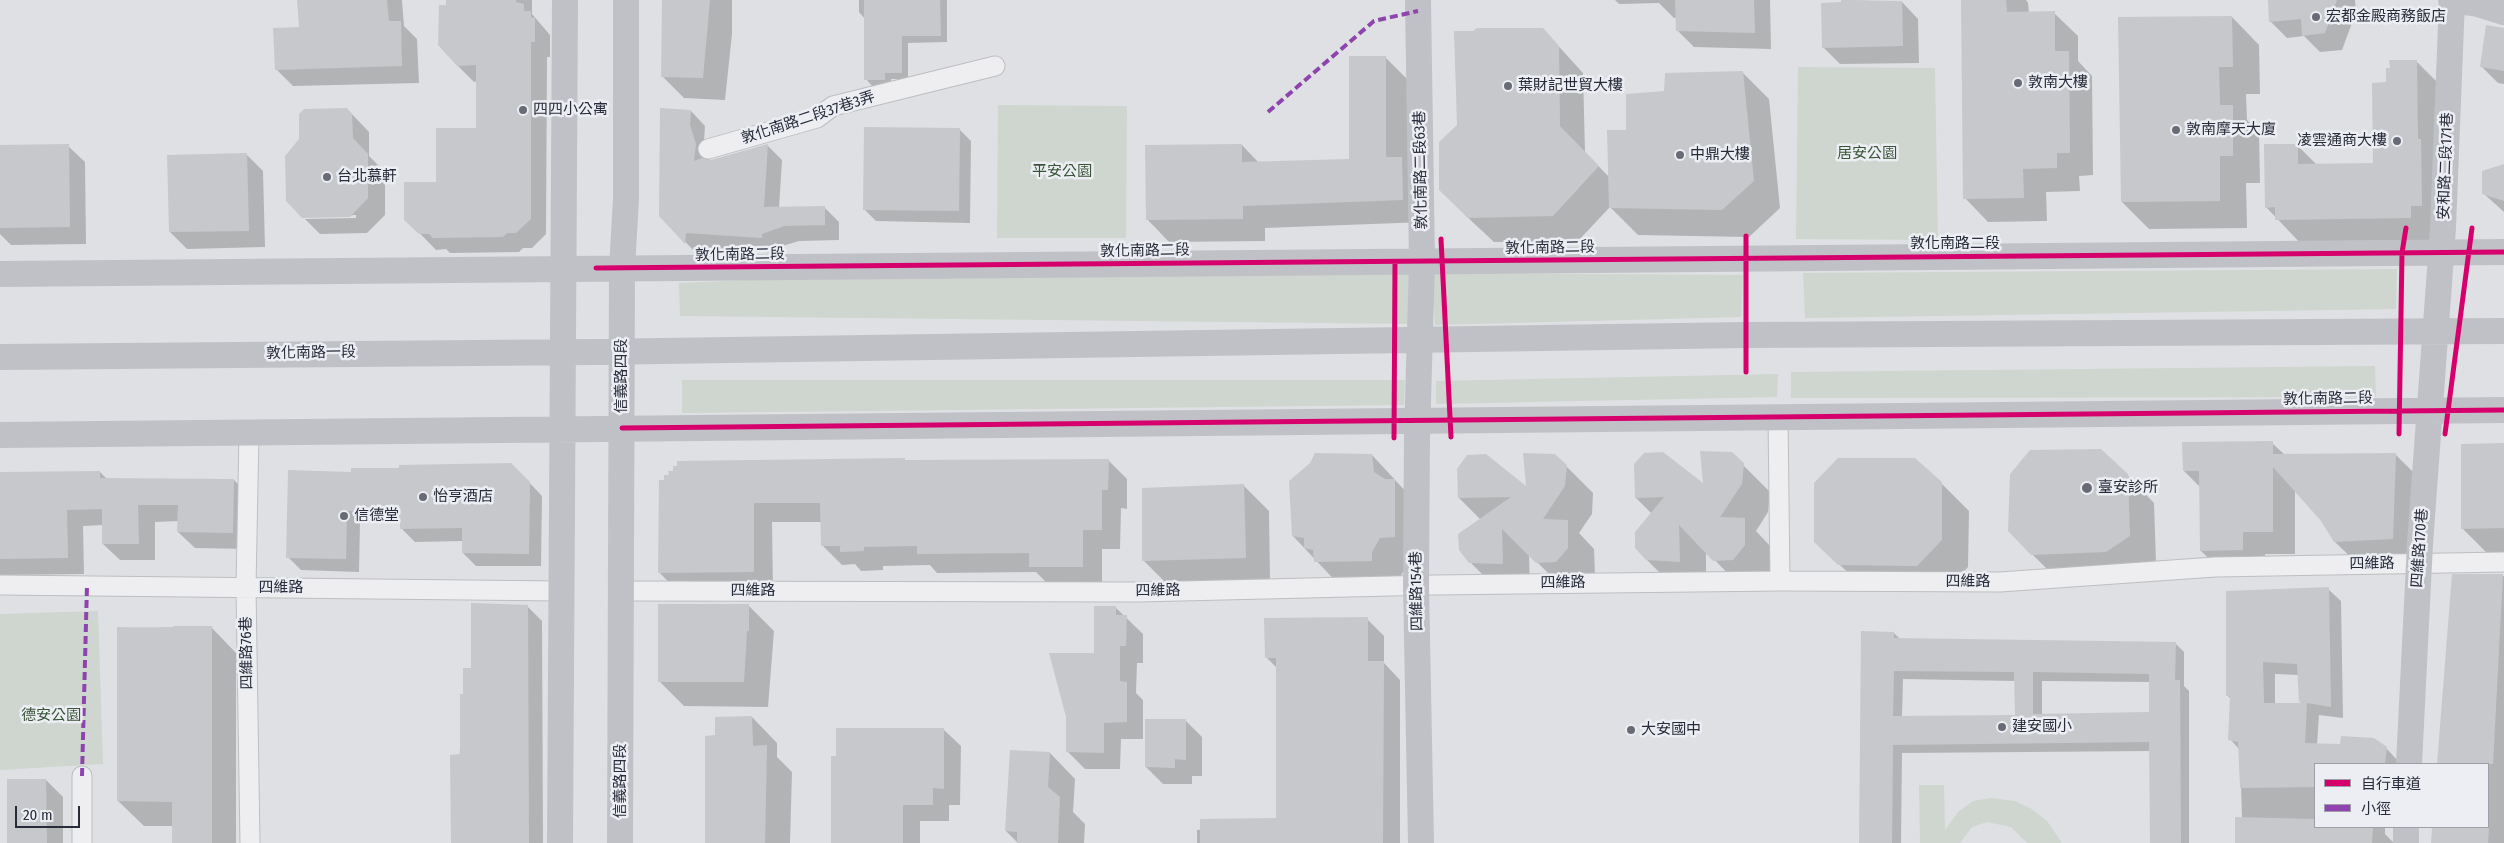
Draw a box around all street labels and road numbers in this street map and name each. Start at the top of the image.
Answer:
street label: 敦化南路二段37巷3弄 [739,88,877,148]
street label: 敦化南路二段63巷 [1411,110,1431,230]
street label: 安和路二段171巷 [2435,112,2457,220]
street label: 敦化南路二段 [1910,235,2000,253]
street label: 敦化南路二段 [1505,238,1595,258]
street label: 敦化南路二段 [1100,241,1190,261]
street label: 敦化南路二段 [695,245,785,265]
street label: 信義路四段 [613,339,631,413]
street label: 敦化南路一段 [266,343,356,363]
street label: 敦化南路二段 [2283,389,2373,409]
street label: 四維路170巷 [2408,508,2432,588]
street label: 四維路154巷 [1407,551,1427,631]
street label: 四維路 [2349,555,2395,573]
street label: 四維路 [1946,573,1990,591]
street label: 四維路 [1540,574,1586,592]
street label: 四維路 [259,579,303,597]
street label: 四維路 [731,582,775,600]
street label: 四維路 [1135,582,1181,600]
street label: 四維路76巷 [237,616,257,690]
street label: 信義路四段 [612,744,630,818]

